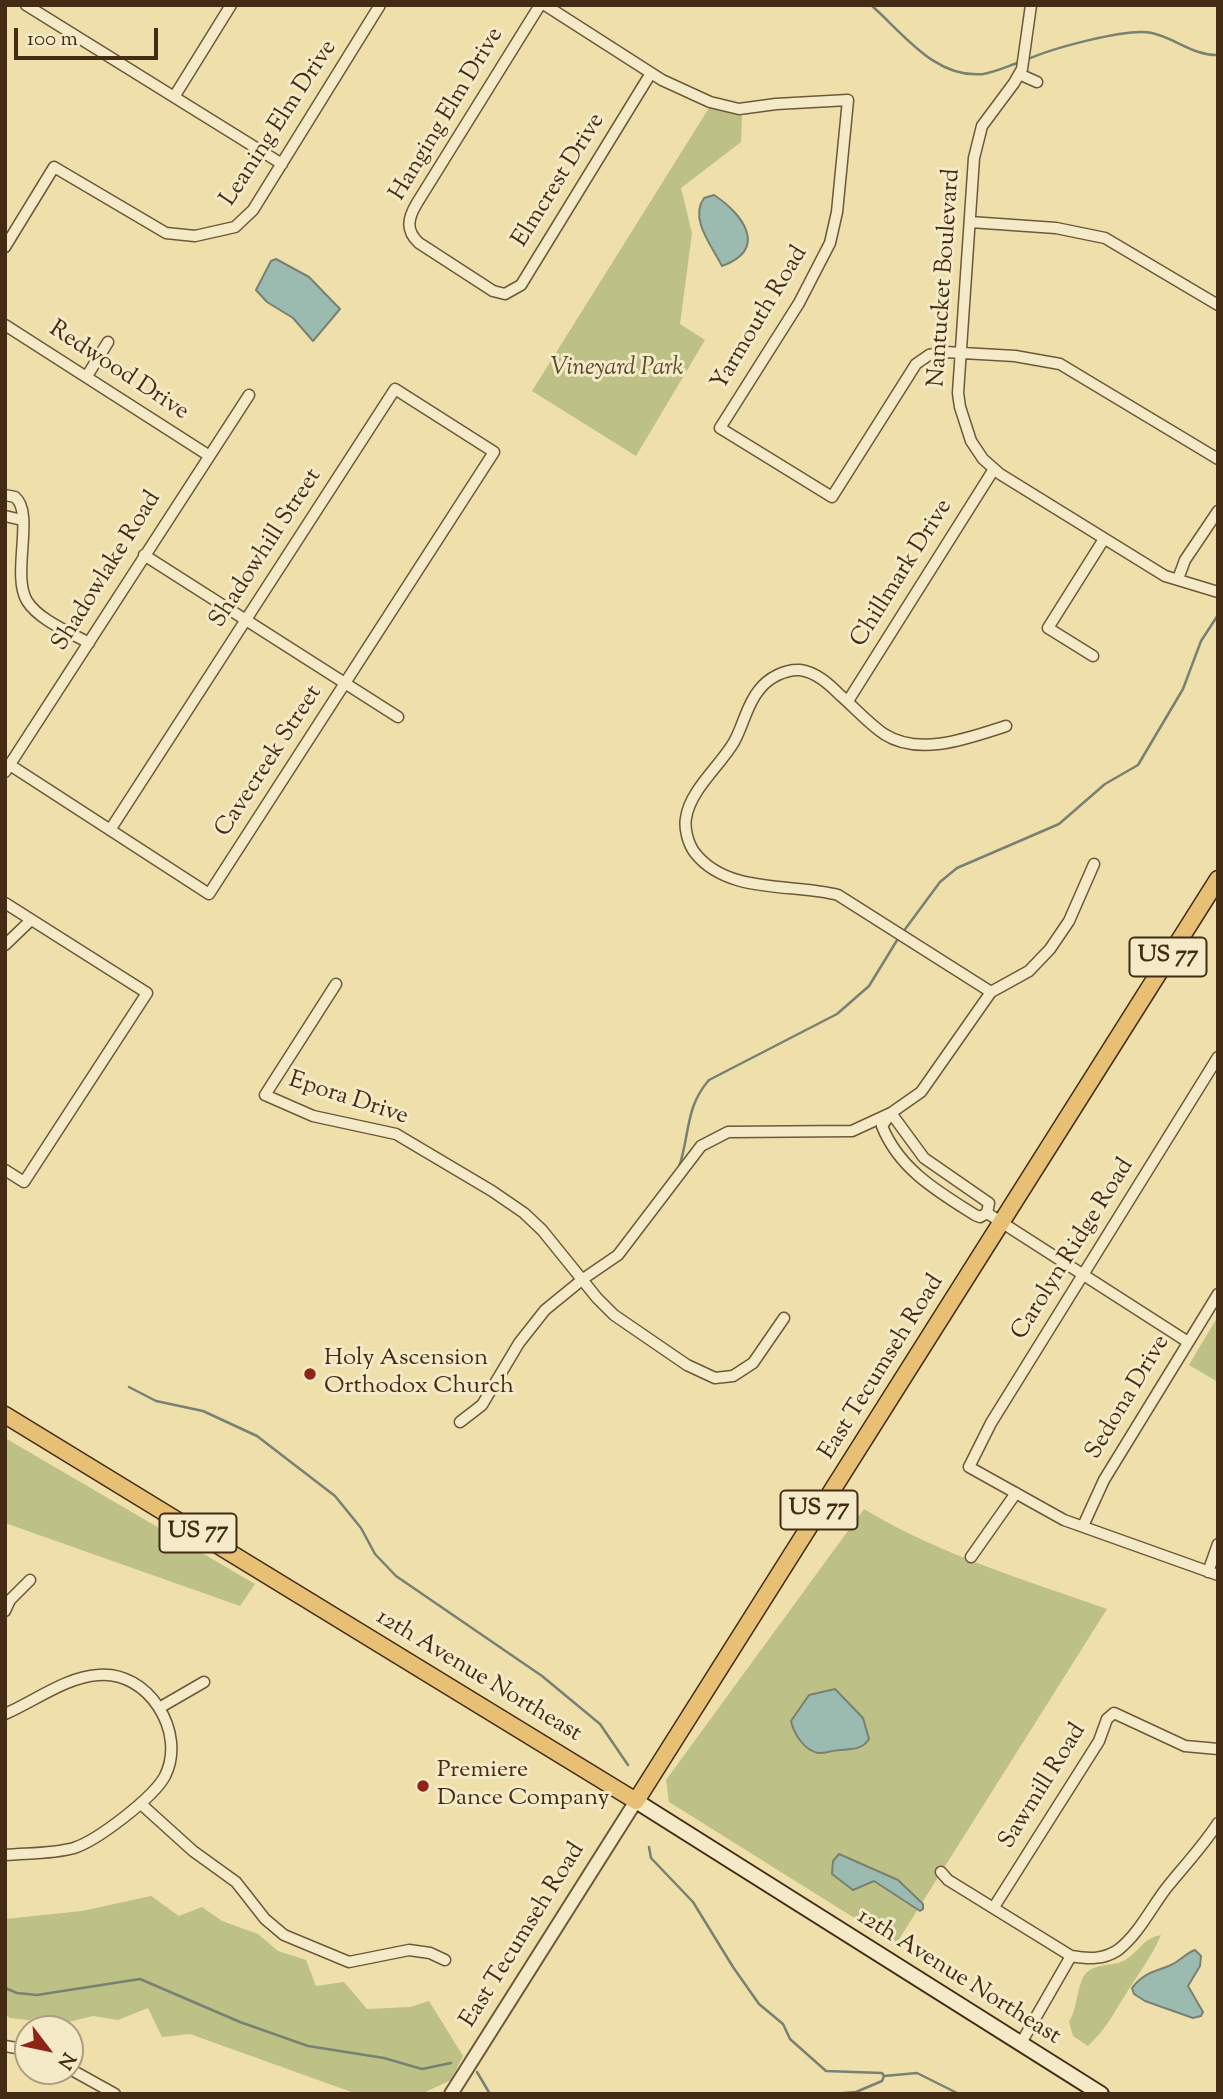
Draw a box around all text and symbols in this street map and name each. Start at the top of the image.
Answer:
scale bar [18,14,161,58]
street label: Hanging Elm Drive [385,23,511,207]
text: 100 m [27,25,78,55]
street label: Leaning Elm Drive [216,35,344,213]
street label: Elmcrest Drive [507,109,613,253]
street label: Nantucket Boulevard [924,168,968,388]
street label: Yarmouth Road [707,242,815,396]
street label: Redwood Drive [43,316,193,428]
park label: Vineyard Park [551,356,683,384]
street label: Shadowhill Street [205,464,329,634]
street label: Shadowlake Road [47,487,169,657]
street label: Chillmark Drive [846,495,960,653]
street label: Cavecreek Street [210,681,330,843]
road number: US 77 [1130,938,1206,976]
street label: Epora Drive [285,1067,411,1133]
street label: Carolyn Ridge Road [1007,1154,1141,1346]
street label: East Tecumseh Road [815,1270,951,1466]
street label: Sedona Drive [1081,1331,1177,1465]
place label: Holy Ascension Orthodox Church [324,1346,514,1402]
marker: Holy Ascension Orthodox Church [302,1366,318,1382]
road number: US 77 [780,1490,858,1530]
road number: US 77 [160,1514,236,1552]
street label: 12th Avenue Northeast [370,1604,586,1750]
street label: Sawmill Road [994,1719,1094,1855]
place label: Premiere Dance Company [437,1758,609,1814]
marker: Premiere Dance Company [415,1778,431,1794]
street label: East Tecumseh Road [456,1838,592,2034]
street label: 12th Avenue Northeast [851,1904,1065,2052]
north arrow [14,2015,84,2085]
text: N [50,2047,81,2074]

